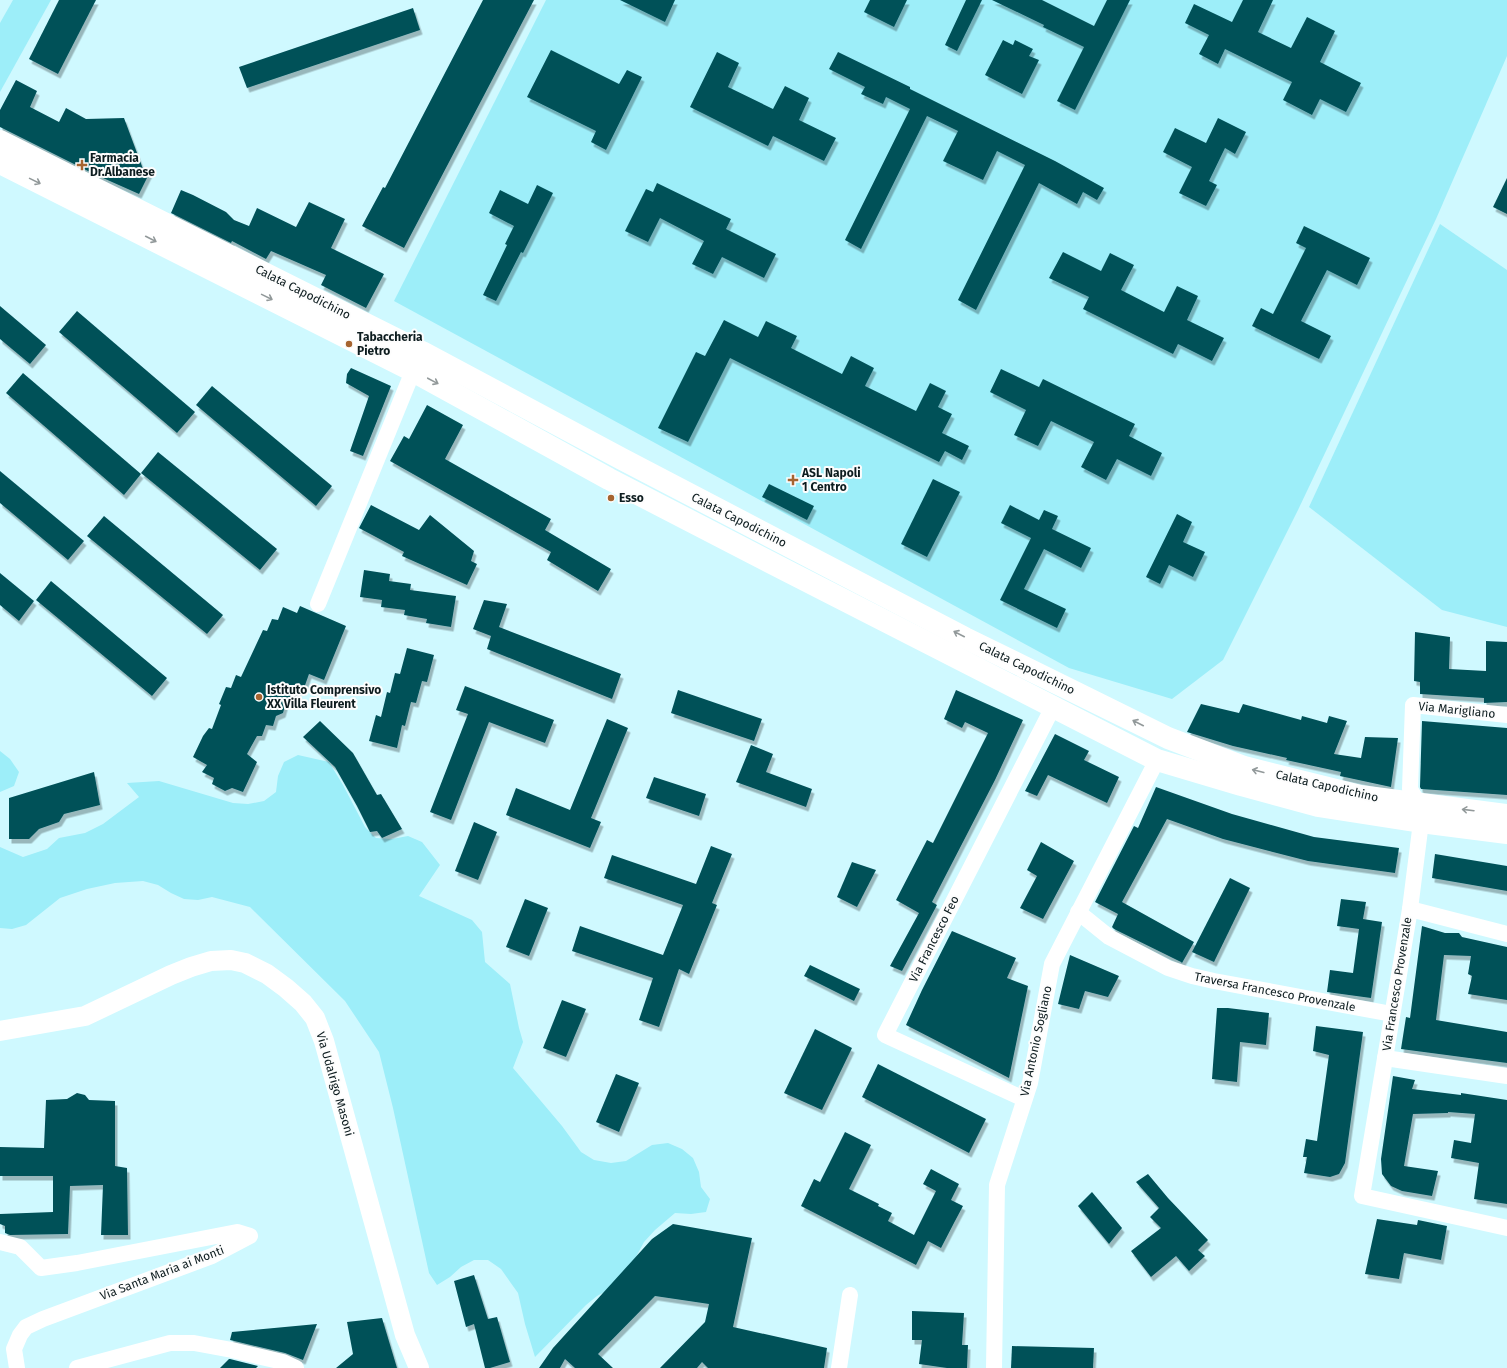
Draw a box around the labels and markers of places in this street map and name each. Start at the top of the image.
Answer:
place label: Farmacia Dr.Albanese [90,151,155,179]
marker: Farmacia Dr.Albanese [77,160,87,170]
place label: Tabaccheria Pietro [357,330,423,358]
marker: Tabaccheria Pietro [344,339,354,349]
place label: ASL Napoli 1 Centro [801,466,861,494]
marker: ASL Napoli 1 Centro [787,474,799,486]
place label: Esso [619,491,644,505]
marker: Esso [606,493,616,503]
place label: Istituto Comprensivo XX Villa Fleurent [266,683,381,711]
marker: Istituto Comprensivo XX Villa Fleurent [254,692,264,702]

